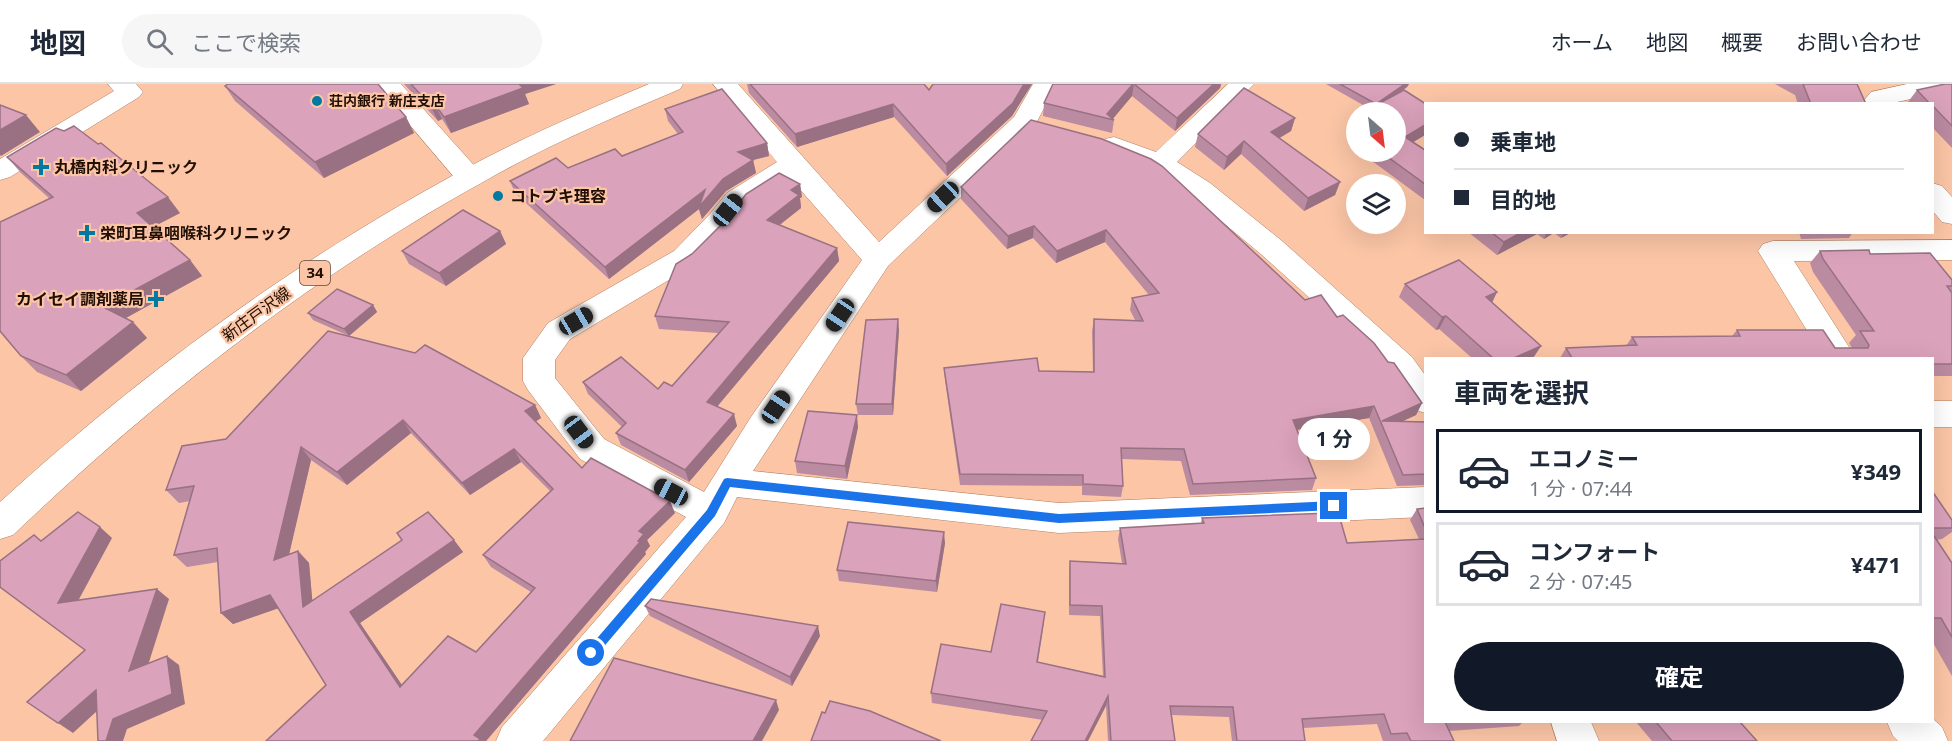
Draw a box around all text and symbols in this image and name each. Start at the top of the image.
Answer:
search box [122,14,542,68]
text: 地図 [30,23,86,61]
icon: search [143,25,176,58]
text: ここで検索 [191,27,301,57]
text: ホーム [1551,28,1613,56]
text: 地図 [1646,28,1688,56]
text: 概要 [1721,28,1763,56]
text: お問い合わせ [1796,28,1922,56]
place label: 荘内銀行 新庄支店 [329,91,445,110]
marker: 荘内銀行 新庄支店 [310,94,324,108]
north arrow [1346,102,1406,162]
map controls [1346,102,1406,234]
text: 乗車地 [1490,126,1556,156]
place label: 丸橋内科クリニック [54,156,198,178]
marker: 丸橋内科クリニック [32,158,50,176]
button: layers [1346,174,1406,234]
car [924,178,962,216]
text: 目的地 [1490,184,1556,214]
place label: コトブキ理容 [510,185,606,207]
marker: コトブキ理容 [491,189,505,203]
car [710,190,746,230]
place label: 栄町耳鼻咽喉科クリニック [100,222,292,244]
marker: 栄町耳鼻咽喉科クリニック [78,224,96,242]
road number: 34 [300,261,330,285]
street label: 新庄戸沢線 [217,282,295,346]
place label: カイセイ調剤薬局 [16,288,144,310]
marker: カイセイ調剤薬局 [149,292,163,306]
car [822,295,858,335]
car [556,304,596,338]
text: 車両を選択 [1454,374,1589,411]
car [758,387,794,427]
car [561,412,597,452]
callout: 1 分 [1298,419,1370,461]
text: 1 分 [1316,425,1352,452]
text: エコノミー [1529,443,1639,473]
icon: car [1457,444,1511,498]
text: ¥349 [1851,456,1901,486]
text: 1 分 · 07:44 [1529,475,1633,502]
car [651,476,691,508]
route end [1320,492,1347,519]
text: コンフォート [1529,536,1660,566]
icon: car [1457,537,1511,591]
text: ¥471 [1851,549,1901,579]
text: 2 分 · 07:45 [1529,568,1633,595]
route start [577,639,604,666]
button: 確定 [1454,642,1904,711]

